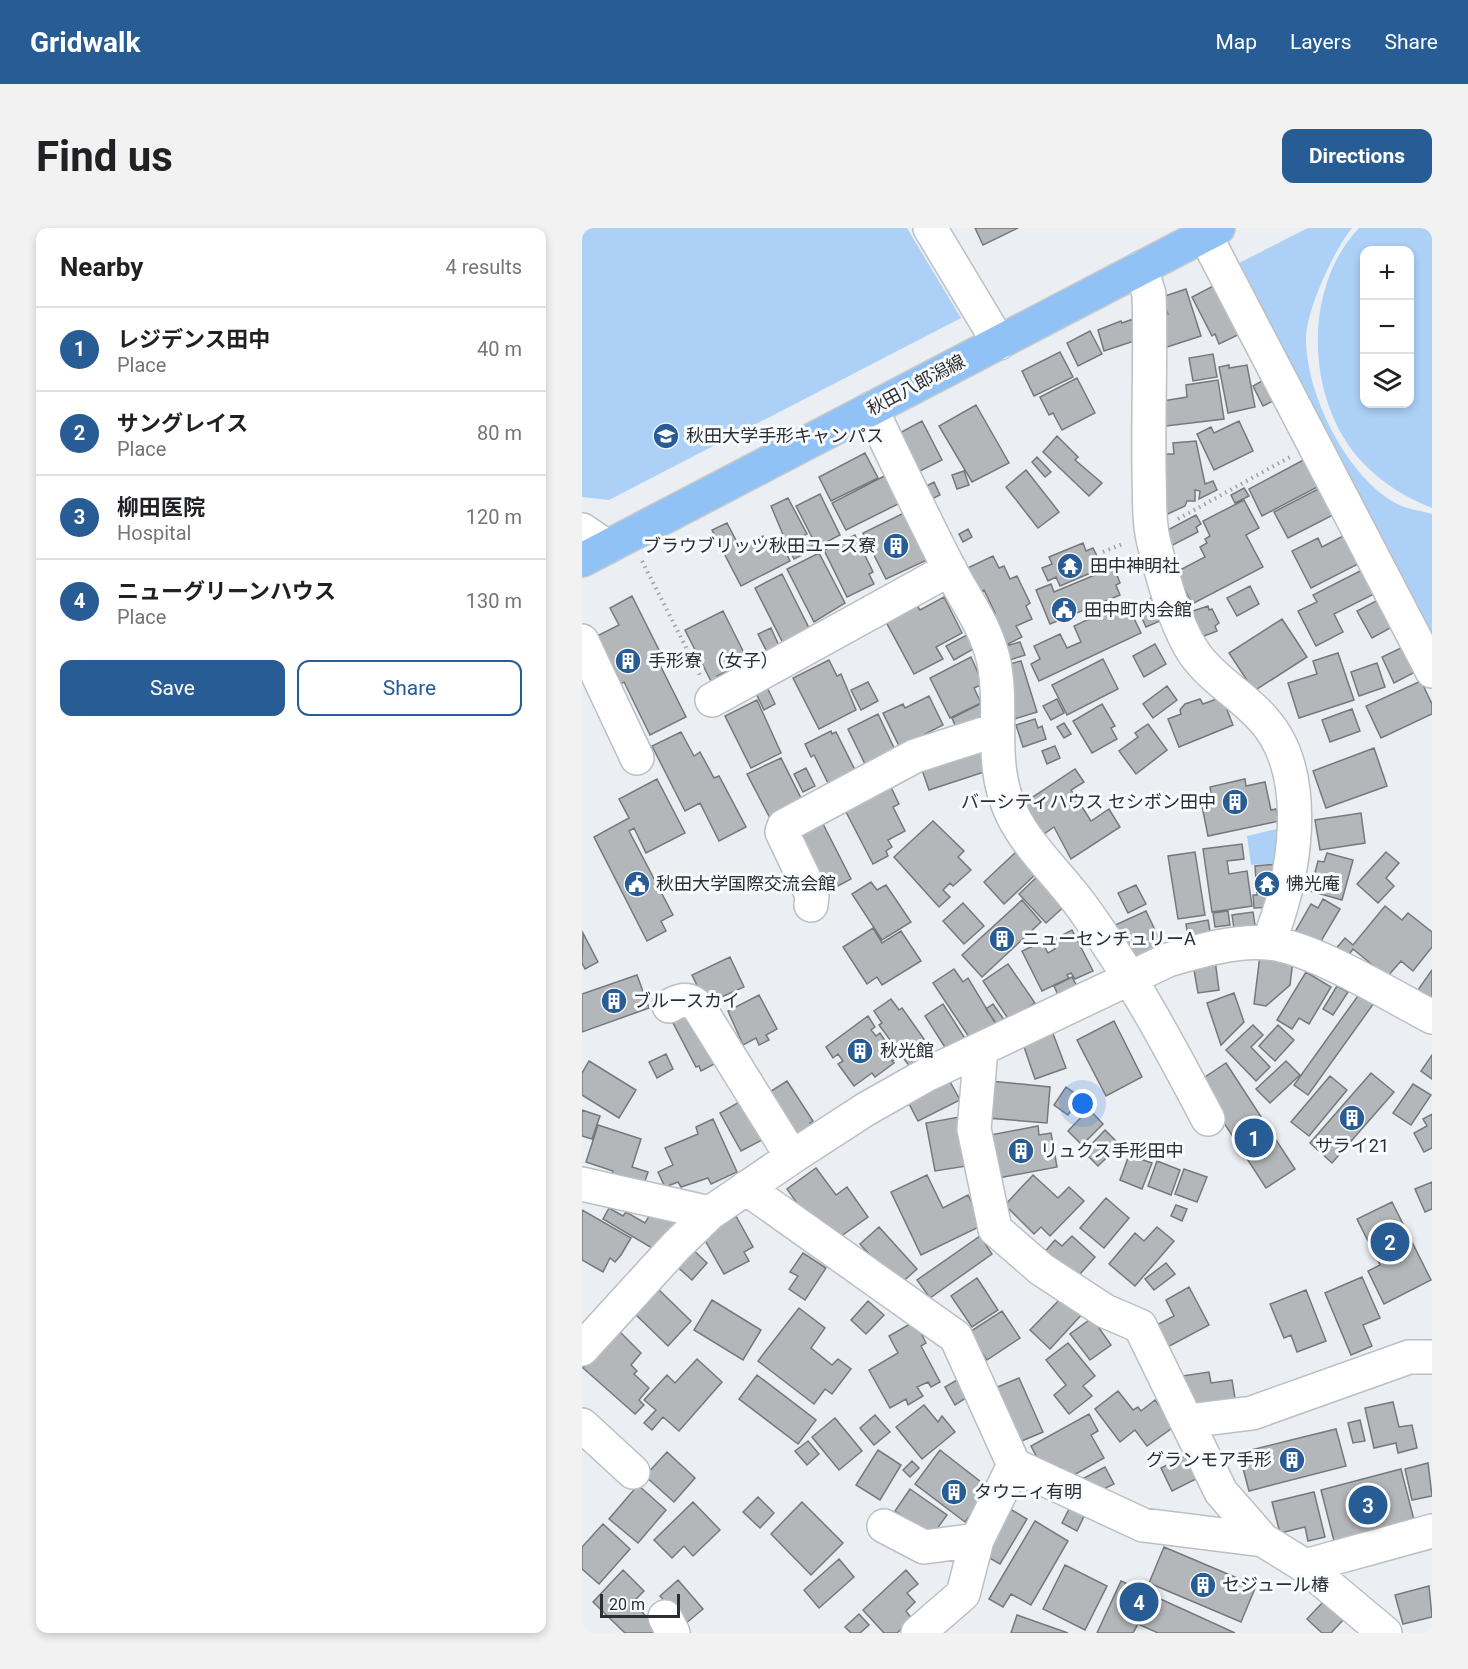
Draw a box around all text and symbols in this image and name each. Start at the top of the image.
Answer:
text: Gridwalk [30,26,140,59]
text: Map [1215,30,1257,54]
text: Layers [1290,30,1351,54]
text: Share [1384,30,1438,54]
button: Directions [1282,129,1432,183]
text: Find us [36,132,173,181]
map controls [1360,246,1414,408]
button: + [1360,246,1414,300]
text: Nearby [60,252,143,282]
text: 4 results [446,255,522,279]
button: − [1360,300,1414,354]
text: レジデンス田中 [117,327,271,352]
text: 1 [74,337,85,361]
text: 40 m [477,337,522,361]
street label: 秋田八郎潟線 [863,350,968,419]
text: Place [117,353,166,377]
button: layers [1360,354,1414,408]
text: サングレイス [117,411,248,436]
text: 2 [74,421,85,445]
text: 80 m [477,421,522,445]
school or university icon: 秋田大学手形キャンパス [651,421,681,451]
place label: 秋田大学手形キャンパス [686,425,884,446]
text: Place [117,437,166,461]
text: 柳田医院 [117,495,205,520]
text: 3 [74,505,85,529]
text: 120 m [466,505,522,529]
text: Hospital [117,521,191,545]
building icon: ブラウブリッツ秋田ユース寮 [881,531,911,561]
place label: ブラウブリッツ秋田ユース寮 [643,535,876,556]
temple icon: 田中神明社 [1055,551,1085,581]
place label: 田中神明社 [1090,555,1180,576]
text: ニューグリーンハウス [117,579,336,604]
text: 4 [74,589,85,613]
text: 130 m [466,589,522,613]
public building icon: 田中町内会館 [1049,595,1079,625]
place label: 田中町内会館 [1084,599,1192,620]
text: Place [117,605,166,629]
building icon: 手形寮 （女子） [613,646,643,676]
place label: 手形寮 （女子） [648,650,778,671]
button: Save [60,660,285,716]
button: Share [297,660,522,716]
building icon: バーシティハウス セシボン田中 [1220,787,1250,817]
place label: バーシティハウス セシボン田中 [961,791,1216,812]
public building icon: 秋田大学国際交流会館 [622,869,652,899]
temple icon: 怫光庵 [1252,869,1282,899]
place label: 秋田大学国際交流会館 [656,873,836,894]
place label: 怫光庵 [1286,873,1340,894]
building icon: ニューセンチュリーA [987,924,1017,954]
place label: ニューセンチュリーA [1022,928,1196,949]
building icon: ブルースカイ [599,986,629,1016]
place label: ブルースカイ [633,990,740,1011]
building icon: 秋光館 [845,1036,875,1066]
place label: 秋光館 [880,1040,934,1061]
your location [1068,1089,1097,1118]
building icon: サライ21 [1337,1103,1367,1133]
pin: 1 [1234,1116,1274,1160]
place label: サライ21 [1315,1135,1389,1156]
building icon: リュクス手形田中 [1006,1136,1036,1166]
place label: リュクス手形田中 [1040,1140,1183,1161]
pin: 2 [1370,1220,1410,1264]
building icon: グランモア手形 [1277,1445,1307,1475]
place label: グランモア手形 [1146,1449,1272,1470]
building icon: タウニィ有明 [939,1477,969,1507]
place label: タウニィ有明 [974,1481,1082,1502]
pin: 3 [1348,1482,1388,1528]
building icon: セジュール椿 [1188,1570,1218,1600]
place label: セジュール椿 [1222,1574,1329,1595]
pin: 4 [1120,1580,1158,1624]
scale bar [600,1591,680,1618]
text: 20 m [609,1595,645,1614]

